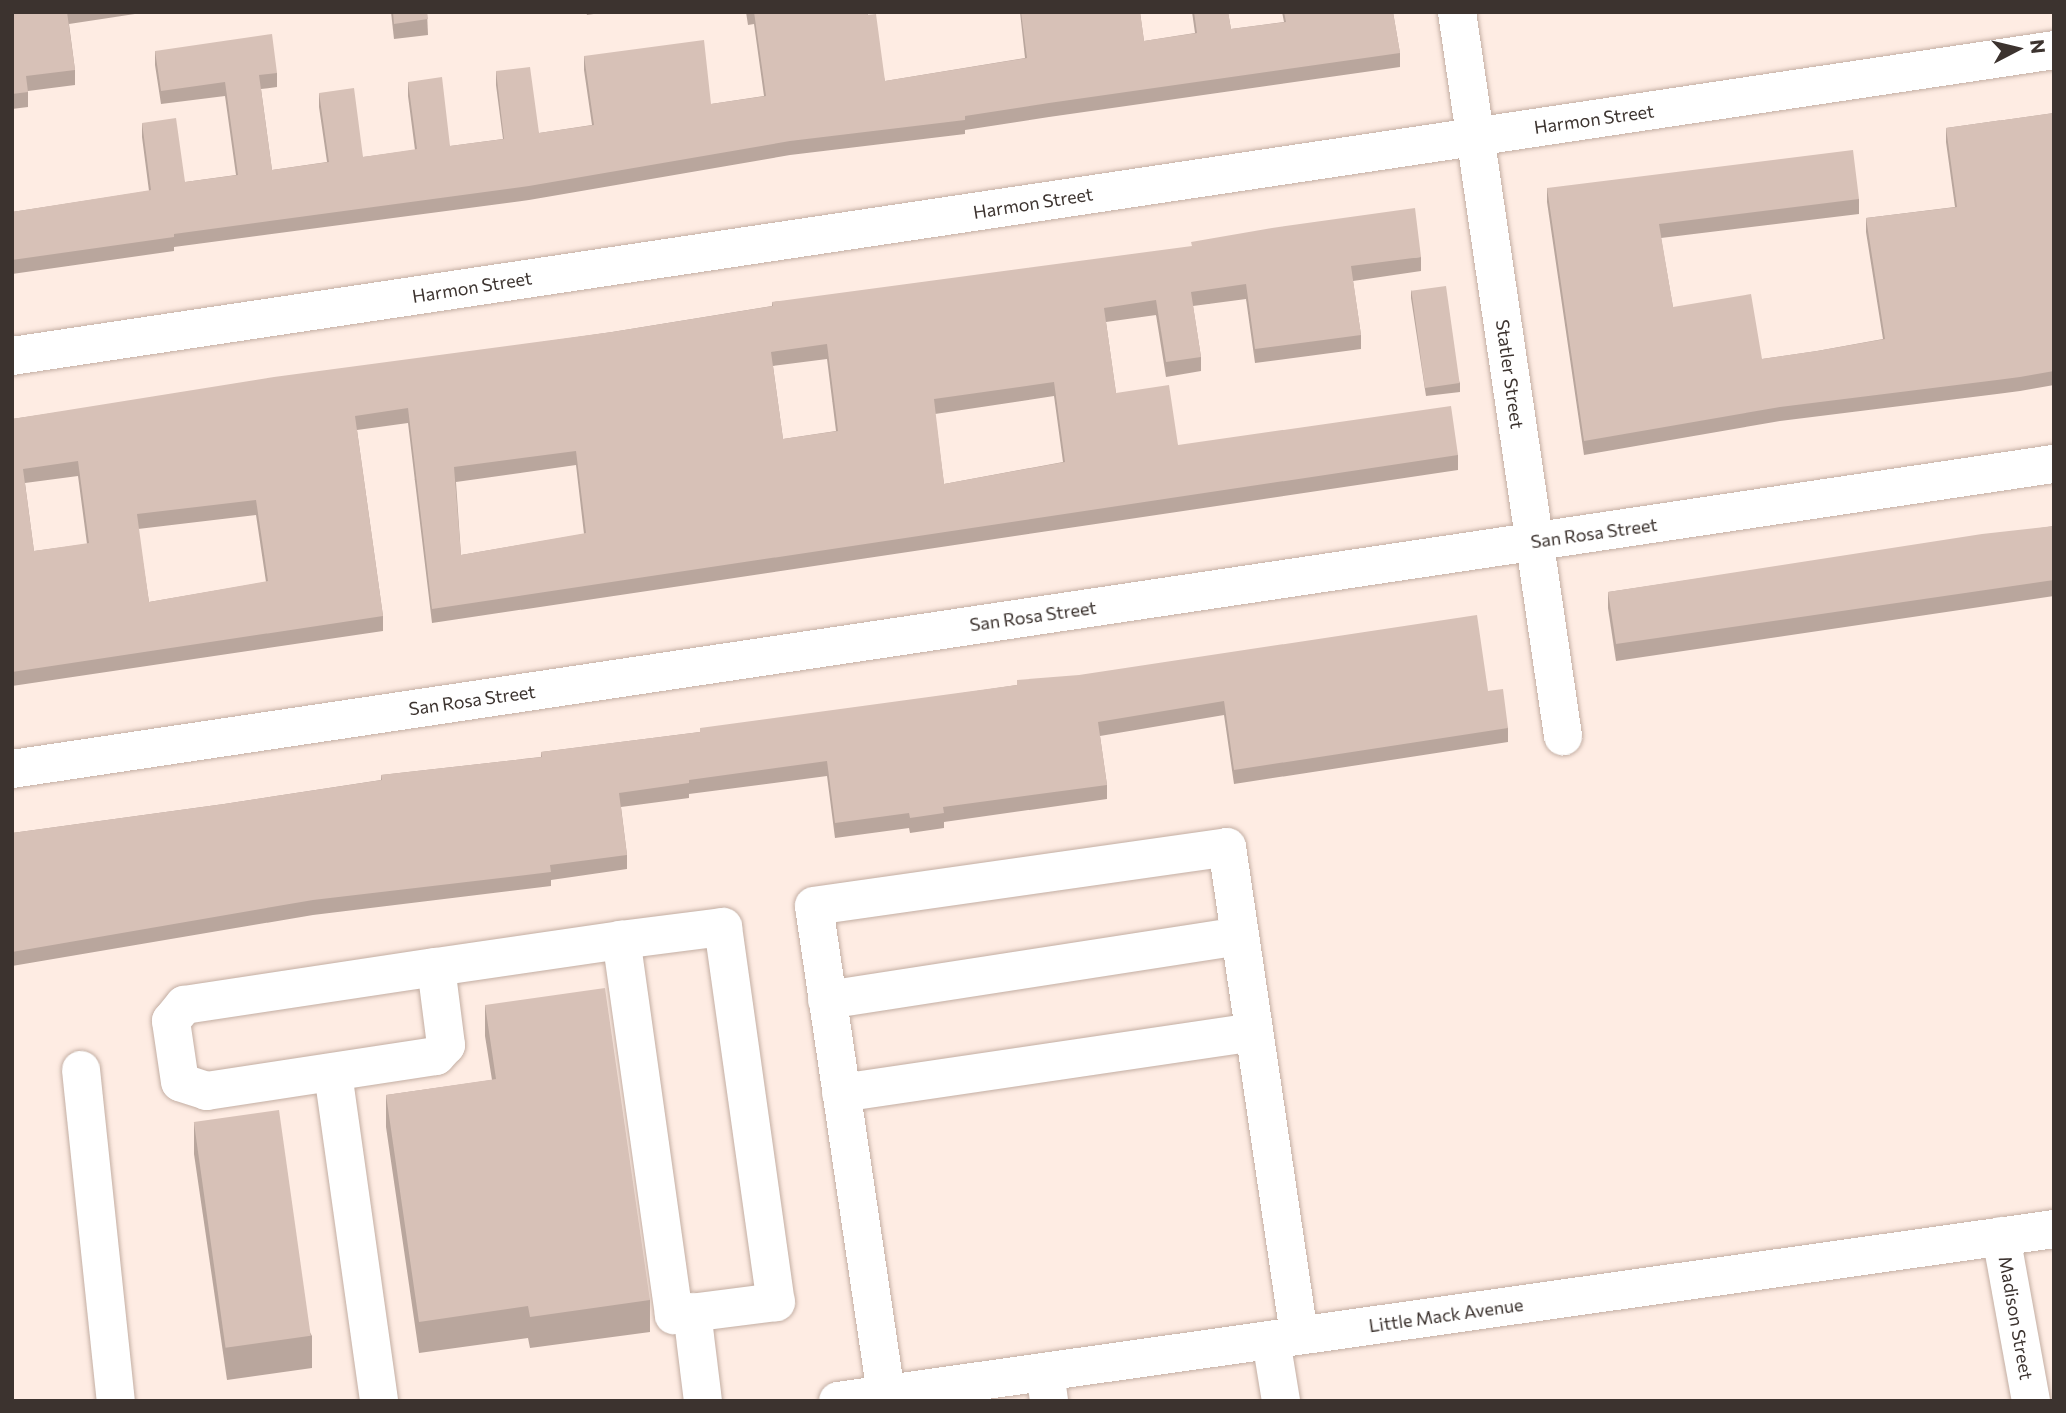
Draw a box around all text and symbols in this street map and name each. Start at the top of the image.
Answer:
north arrow [1982,14,2052,84]
text: N [2026,38,2051,55]
street label: Harmon Street [1532,100,1656,138]
street label: Harmon Street [971,183,1095,223]
street label: Harmon Street [410,267,534,307]
street label: Statler Street [1492,318,1528,430]
street label: San Rosa Street [1529,513,1659,553]
street label: San Rosa Street [968,596,1098,636]
street label: San Rosa Street [407,680,537,720]
street label: Madison Street [1995,1255,2037,1381]
street label: Little Mack Avenue [1367,1293,1525,1337]

